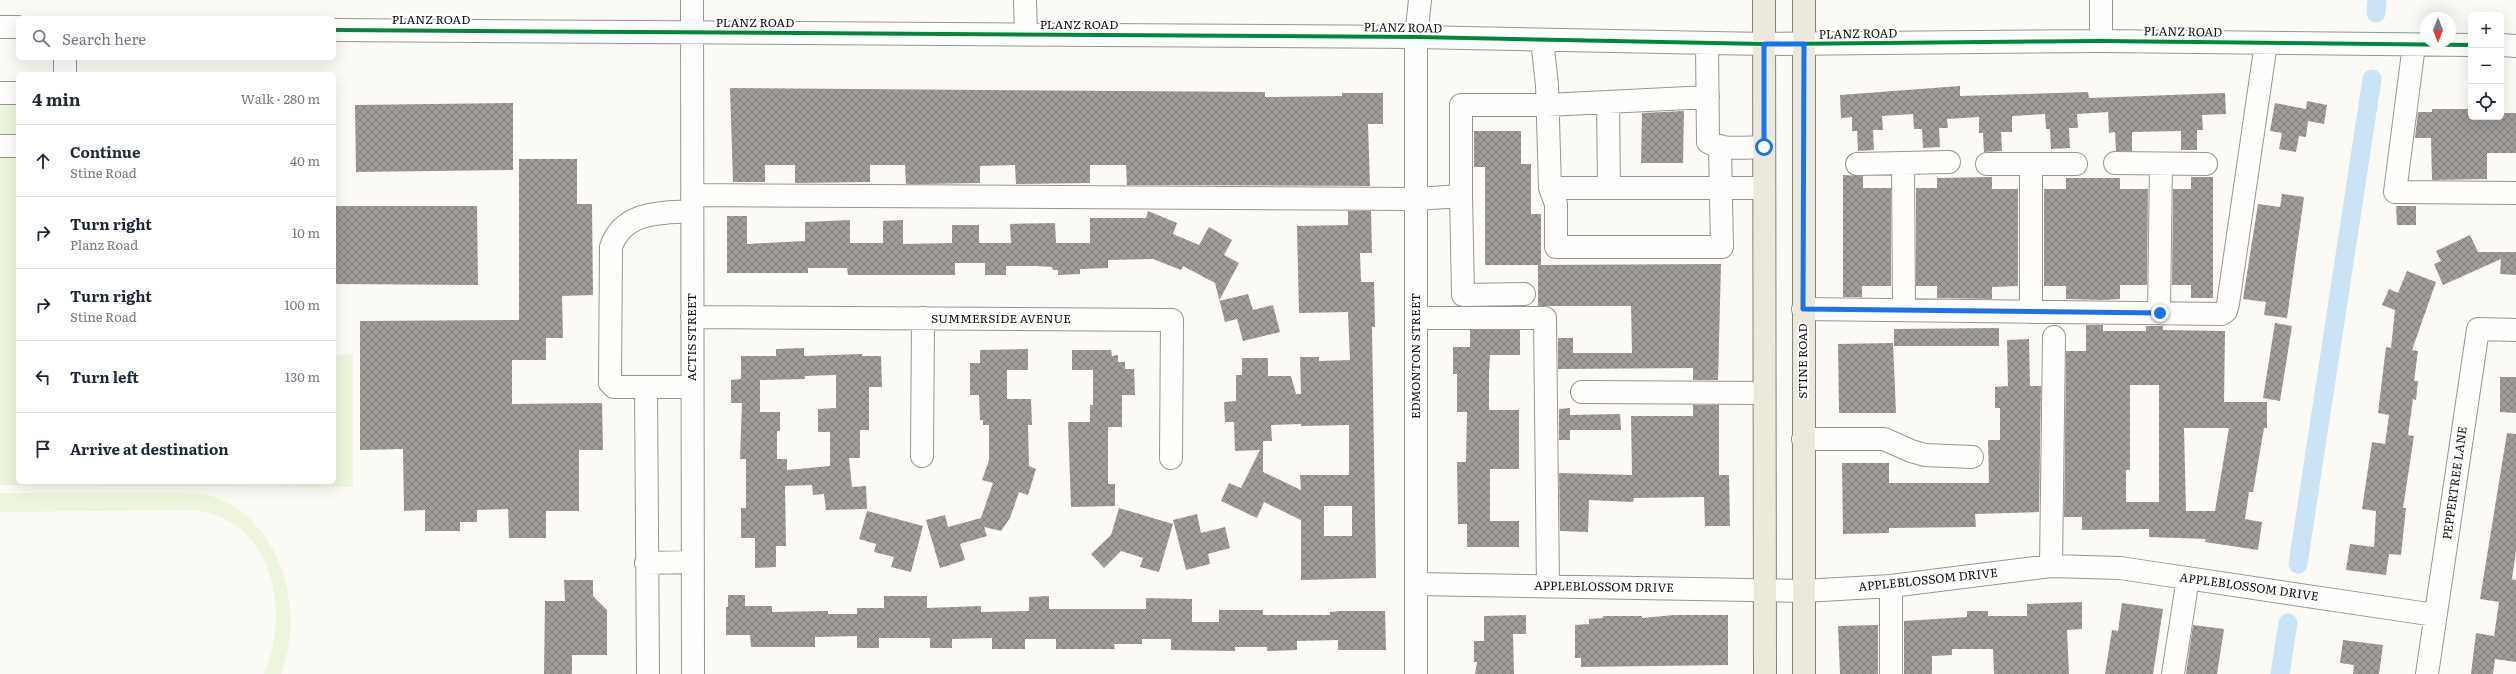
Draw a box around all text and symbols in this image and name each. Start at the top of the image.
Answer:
street label: PLANZ ROAD [392,10,470,28]
north arrow [2420,12,2456,48]
map controls [2468,12,2504,120]
button: + [2468,12,2504,48]
street label: PLANZ ROAD [716,13,794,31]
street label: PLANZ ROAD [1040,15,1118,33]
search box [16,16,336,60]
street label: PLANZ ROAD [1363,17,1443,37]
street label: PLANZ ROAD [2143,21,2223,41]
street label: PLANZ ROAD [1818,23,1898,43]
icon: search [30,27,52,49]
text: Search here [62,27,146,50]
button: − [2468,48,2504,84]
button: locate [2468,84,2504,120]
text: 4 min [32,86,81,111]
text: Walk · 280 m [241,89,320,108]
route start [1755,138,1773,156]
text: Continue [70,140,140,163]
icon: ahead [32,150,54,172]
text: 40 m [290,151,320,170]
text: Stine Road [70,163,137,182]
text: Turn right [70,212,152,235]
icon: right [32,222,54,244]
text: 10 m [292,223,320,242]
text: Planz Road [70,235,138,254]
text: Turn right [70,284,152,307]
street label: ACTIS STREET [682,293,700,381]
street label: EDMONTON STREET [1406,293,1424,419]
icon: right [32,294,54,316]
text: 100 m [284,295,320,314]
route end [2151,304,2169,322]
text: Stine Road [70,307,137,326]
street label: SUMMERSIDE AVENUE [931,309,1071,327]
street label: STINE ROAD [1793,323,1811,399]
text: Turn left [70,365,139,388]
icon: left [32,366,54,388]
text: 130 m [285,367,320,386]
street label: PEPPERTREE LANE [2437,425,2471,541]
text: Arrive at destination [70,437,229,460]
icon: arrive [32,438,54,460]
street label: APPLEBLOSSOM DRIVE [1857,563,1999,595]
street label: APPLEBLOSSOM DRIVE [2179,567,2320,605]
street label: APPLEBLOSSOM DRIVE [1534,576,1675,596]

